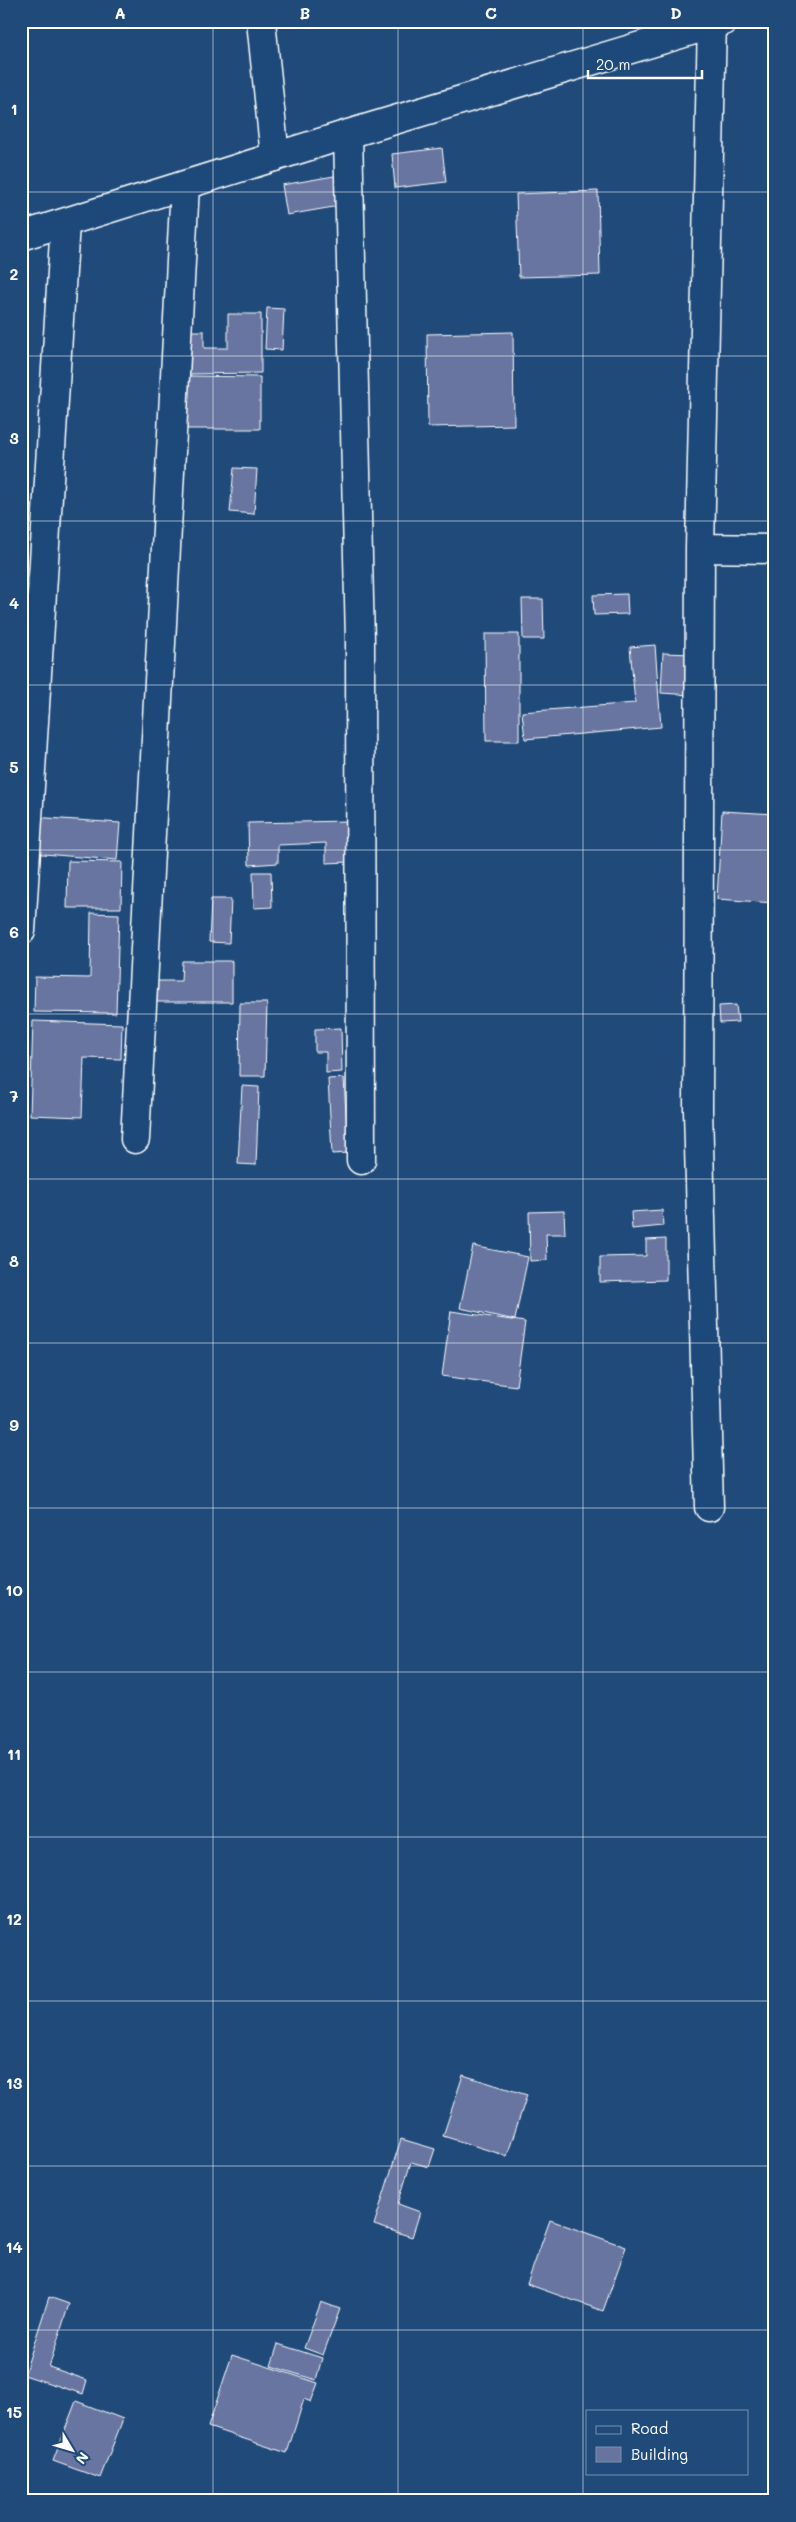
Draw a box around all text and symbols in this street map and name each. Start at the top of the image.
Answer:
text: A [114,2,126,23]
text: B [300,2,310,23]
text: C [485,2,497,23]
text: D [670,2,682,23]
scale bar [588,48,702,80]
text: 20 m [596,54,630,74]
text: 1 [10,98,18,119]
text: 2 [10,263,19,284]
text: 3 [9,427,19,448]
text: 4 [9,592,19,613]
text: 5 [9,756,19,777]
text: 6 [9,921,19,942]
text: 7 [10,1085,19,1106]
text: 8 [9,1250,19,1271]
text: 9 [9,1414,19,1435]
text: 10 [5,1579,23,1600]
text: 11 [7,1743,21,1764]
text: 12 [6,1908,22,1929]
text: 13 [6,2072,23,2093]
text: 14 [5,2236,23,2257]
text: 15 [6,2401,22,2422]
legend [586,2410,748,2474]
text: Road [631,2418,668,2438]
north arrow [48,2424,98,2474]
text: Building [631,2444,688,2464]
text: N [72,2448,93,2468]

